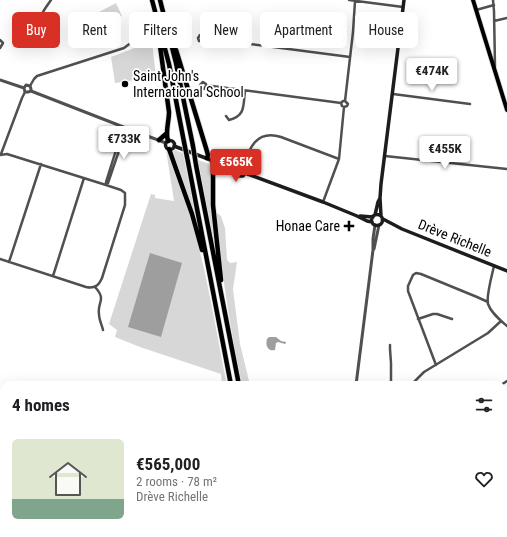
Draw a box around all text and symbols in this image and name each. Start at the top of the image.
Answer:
chip: Buy [12,12,60,48]
chip: Rent [68,12,121,48]
chip: Filters [129,12,192,48]
chip: New [200,12,252,48]
chip: Apartment [260,12,347,48]
chip: House [355,12,418,48]
pin: €474K [404,58,460,92]
text: €474K [415,63,449,78]
place label: Saint John's International School [133,68,244,100]
marker: Saint John's International School [120,79,130,89]
pin: €733K [96,126,152,160]
text: €733K [107,131,141,146]
pin: €455K [417,136,473,170]
text: €455K [428,141,462,156]
pin: €565K [208,149,264,183]
text: €565K [219,154,253,169]
street label: Drève Richelle [416,216,494,260]
place label: Honae Care [276,218,340,234]
marker: Honae Care [343,220,355,232]
icon: filters [473,394,495,416]
text: 4 homes [12,395,70,415]
text: €565,000 [136,454,200,474]
icon: home [44,455,92,503]
icon: heart [473,468,495,490]
text: 2 rooms · 78 m² [136,474,217,489]
text: Drève Richelle [136,489,208,504]

